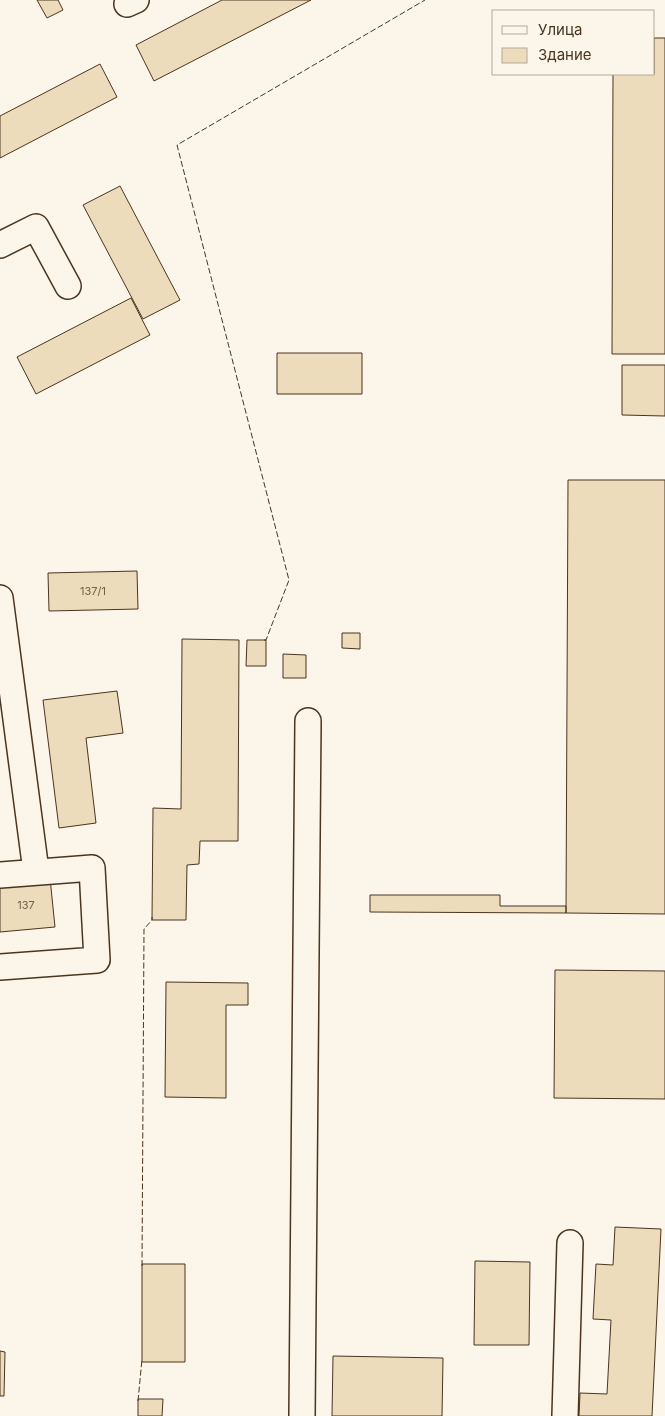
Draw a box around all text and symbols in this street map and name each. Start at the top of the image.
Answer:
legend [492,10,655,75]
text: Улица [538,20,582,39]
text: Здание [538,45,592,64]
house number: 137/1 [80,584,106,598]
house number: 137 [17,898,35,912]

